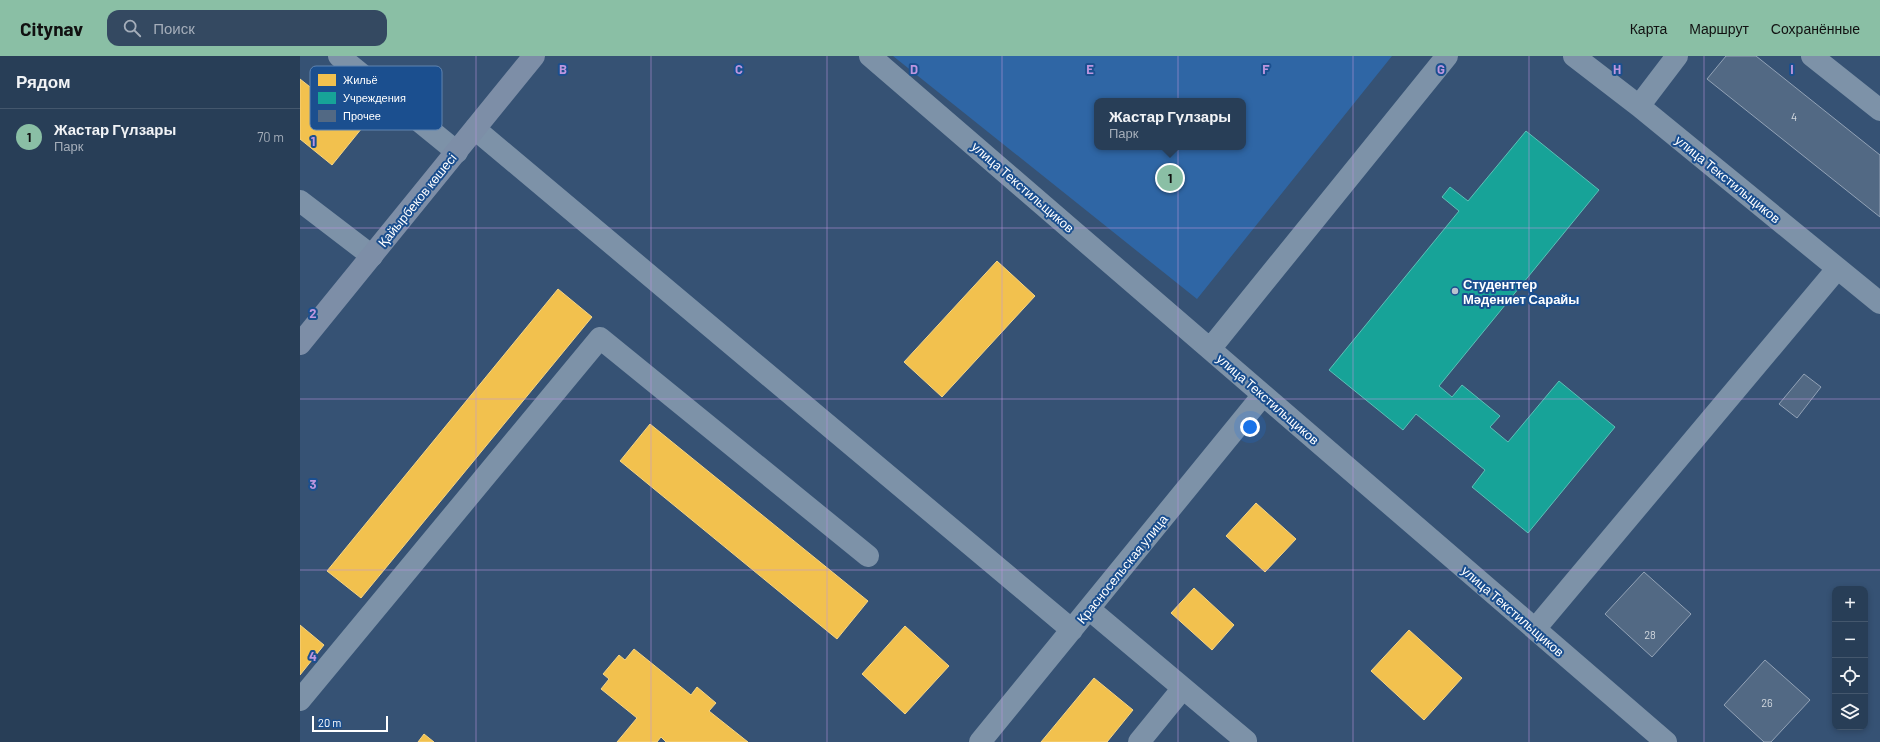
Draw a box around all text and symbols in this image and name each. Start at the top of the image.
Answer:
search box [107,10,387,46]
text: Citynav [20,17,83,40]
icon: search [121,17,143,39]
text: Поиск [153,19,195,37]
text: Карта [1630,20,1667,37]
text: Маршрут [1689,20,1749,37]
text: Сохранённые [1771,20,1860,37]
text: B [559,61,567,77]
text: C [735,61,743,77]
text: D [910,61,918,77]
text: E [1086,61,1094,77]
text: F [1262,61,1270,77]
text: G [1437,61,1445,77]
text: H [1613,61,1621,77]
text: I [1790,61,1794,77]
legend [310,66,442,130]
text: Рядом [16,71,71,91]
text: Жильё [343,73,378,86]
text: Учреждения [343,91,406,104]
popup [1094,98,1246,150]
text: Жастар Гүлзары [1109,107,1231,125]
text: Прочее [343,109,381,122]
house number: 4 [1791,110,1797,123]
text: Жастар Гүлзары [54,120,176,138]
text: Парк [1109,125,1138,141]
text: 1 [27,129,31,145]
text: 70 m [257,129,284,145]
street label: улица Текстильщиков [1672,132,1784,226]
text: 1 [311,133,315,149]
text: Парк [54,138,84,154]
street label: улица Текстильщиков [968,138,1078,236]
street label: Қайырбеков көшесі [374,150,460,250]
pin: 1 [1157,163,1183,193]
place label: Студенттер Мәдениет Сарайы [1463,276,1579,307]
marker: Студенттер Мәдениет Сарайы [1450,286,1460,296]
text: 2 [309,305,317,321]
street label: улица Текстильщиков [1213,350,1323,448]
your location [1240,417,1260,437]
text: 3 [309,476,317,492]
street label: Красносельская улица [1073,511,1171,627]
street label: улица Текстильщиков [1458,562,1568,660]
map controls [1832,586,1868,730]
button: + [1832,586,1868,622]
button: − [1832,622,1868,658]
house number: 28 [1644,628,1656,641]
text: 4 [309,648,317,664]
button: locate [1832,658,1868,694]
button: layers [1832,694,1868,730]
house number: 26 [1761,696,1773,709]
scale bar [312,714,388,733]
text: 20 m [318,716,341,729]

